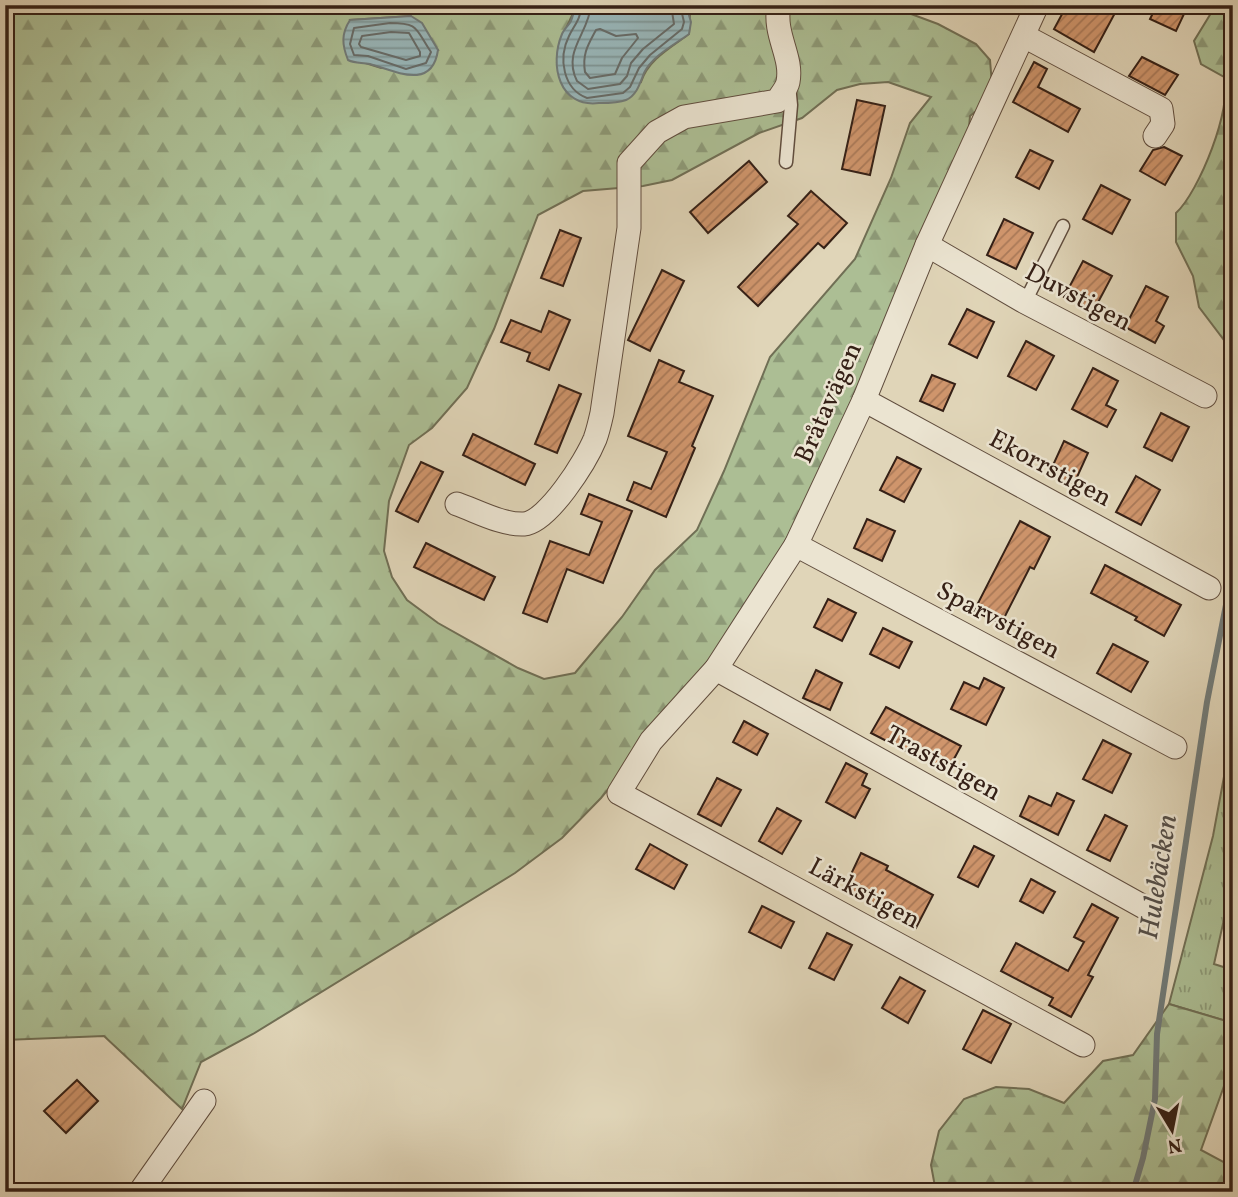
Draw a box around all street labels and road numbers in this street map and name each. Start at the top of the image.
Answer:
street label: Duvstigen [1018,255,1138,341]
street label: Bråtavägen [786,337,872,469]
street label: Ekorrstigen [982,422,1118,516]
street label: Sparvstigen [929,573,1067,669]
street label: Traststigen [879,717,1007,811]
street label: Lärkstigen [802,850,926,938]

